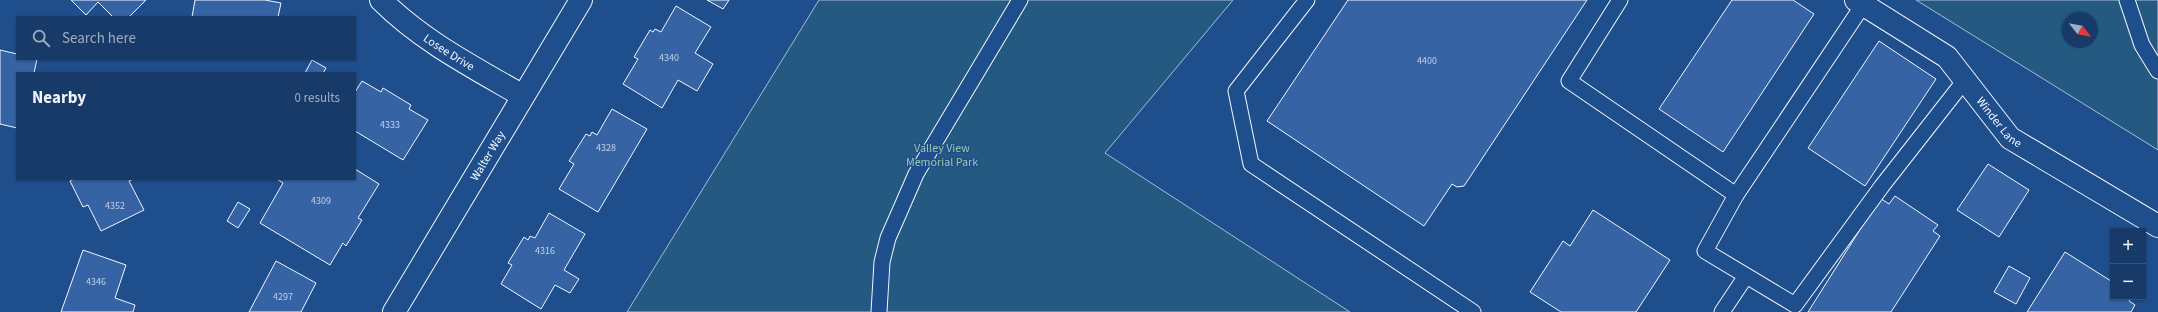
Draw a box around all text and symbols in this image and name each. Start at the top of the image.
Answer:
north arrow [2062,12,2098,48]
search box [16,16,356,60]
icon: search [30,27,52,49]
text: Search here [62,28,136,49]
street label: Losee Drive [420,30,478,75]
house number: 4340 [659,51,679,65]
house number: 4400 [1417,54,1437,68]
text: Nearby [32,86,86,110]
text: 0 results [295,89,340,107]
street label: Winder Lane [1972,93,2025,152]
house number: 4333 [380,118,400,132]
street label: Walter Way [466,127,509,184]
park label: Valley View Memorial Park [906,140,978,171]
house number: 4328 [596,141,616,155]
house number: 4309 [311,194,331,208]
house number: 4352 [105,199,125,213]
map controls [2110,228,2146,300]
button: + [2110,228,2146,264]
house number: 4316 [535,244,555,258]
button: − [2110,264,2146,300]
house number: 4346 [86,275,106,289]
house number: 4297 [273,290,293,304]

